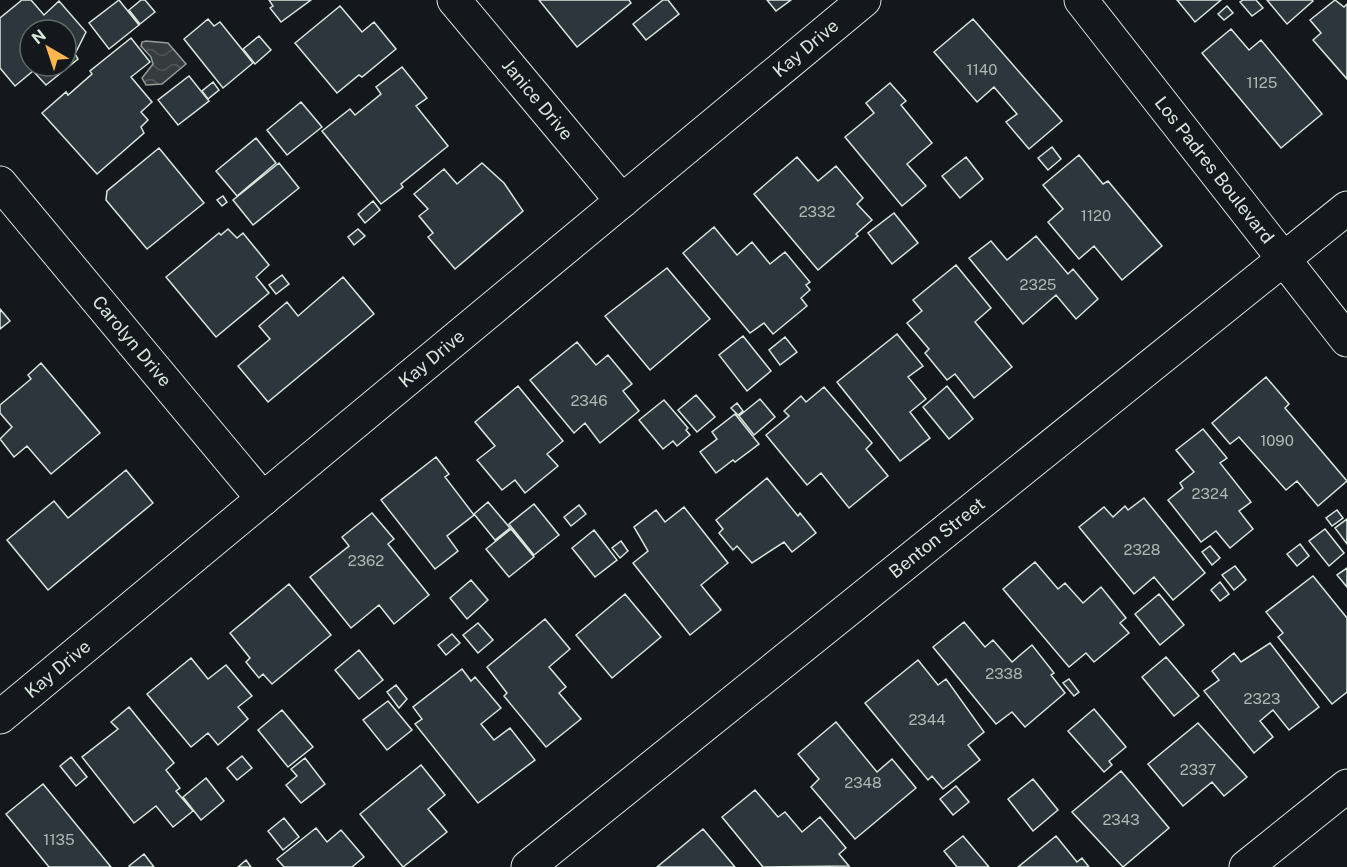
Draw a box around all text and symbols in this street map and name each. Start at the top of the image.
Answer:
street label: Kay Drive [768,15,842,81]
north arrow [18,18,78,78]
text: N [28,25,50,48]
street label: Janice Drive [498,55,578,144]
house number: 1140 [967,61,997,78]
house number: 1125 [1247,74,1277,91]
street label: Los Padres Boulevard [1151,92,1278,247]
house number: 2332 [799,203,835,220]
house number: 1120 [1081,207,1111,224]
house number: 2325 [1020,276,1056,293]
street label: Carolyn Drive [88,291,176,391]
street label: Kay Drive [394,325,468,392]
house number: 2346 [570,392,608,409]
house number: 1090 [1260,432,1294,449]
house number: 2324 [1192,485,1228,502]
street label: Benton Street [885,493,989,582]
house number: 2328 [1123,541,1161,558]
house number: 2362 [348,552,384,569]
street label: Kay Drive [20,635,94,702]
house number: 2338 [985,665,1023,682]
house number: 2323 [1244,690,1280,707]
house number: 2344 [908,711,946,728]
house number: 2337 [1180,761,1216,778]
house number: 2348 [844,774,882,791]
house number: 2343 [1102,811,1140,828]
house number: 1135 [43,831,75,848]

